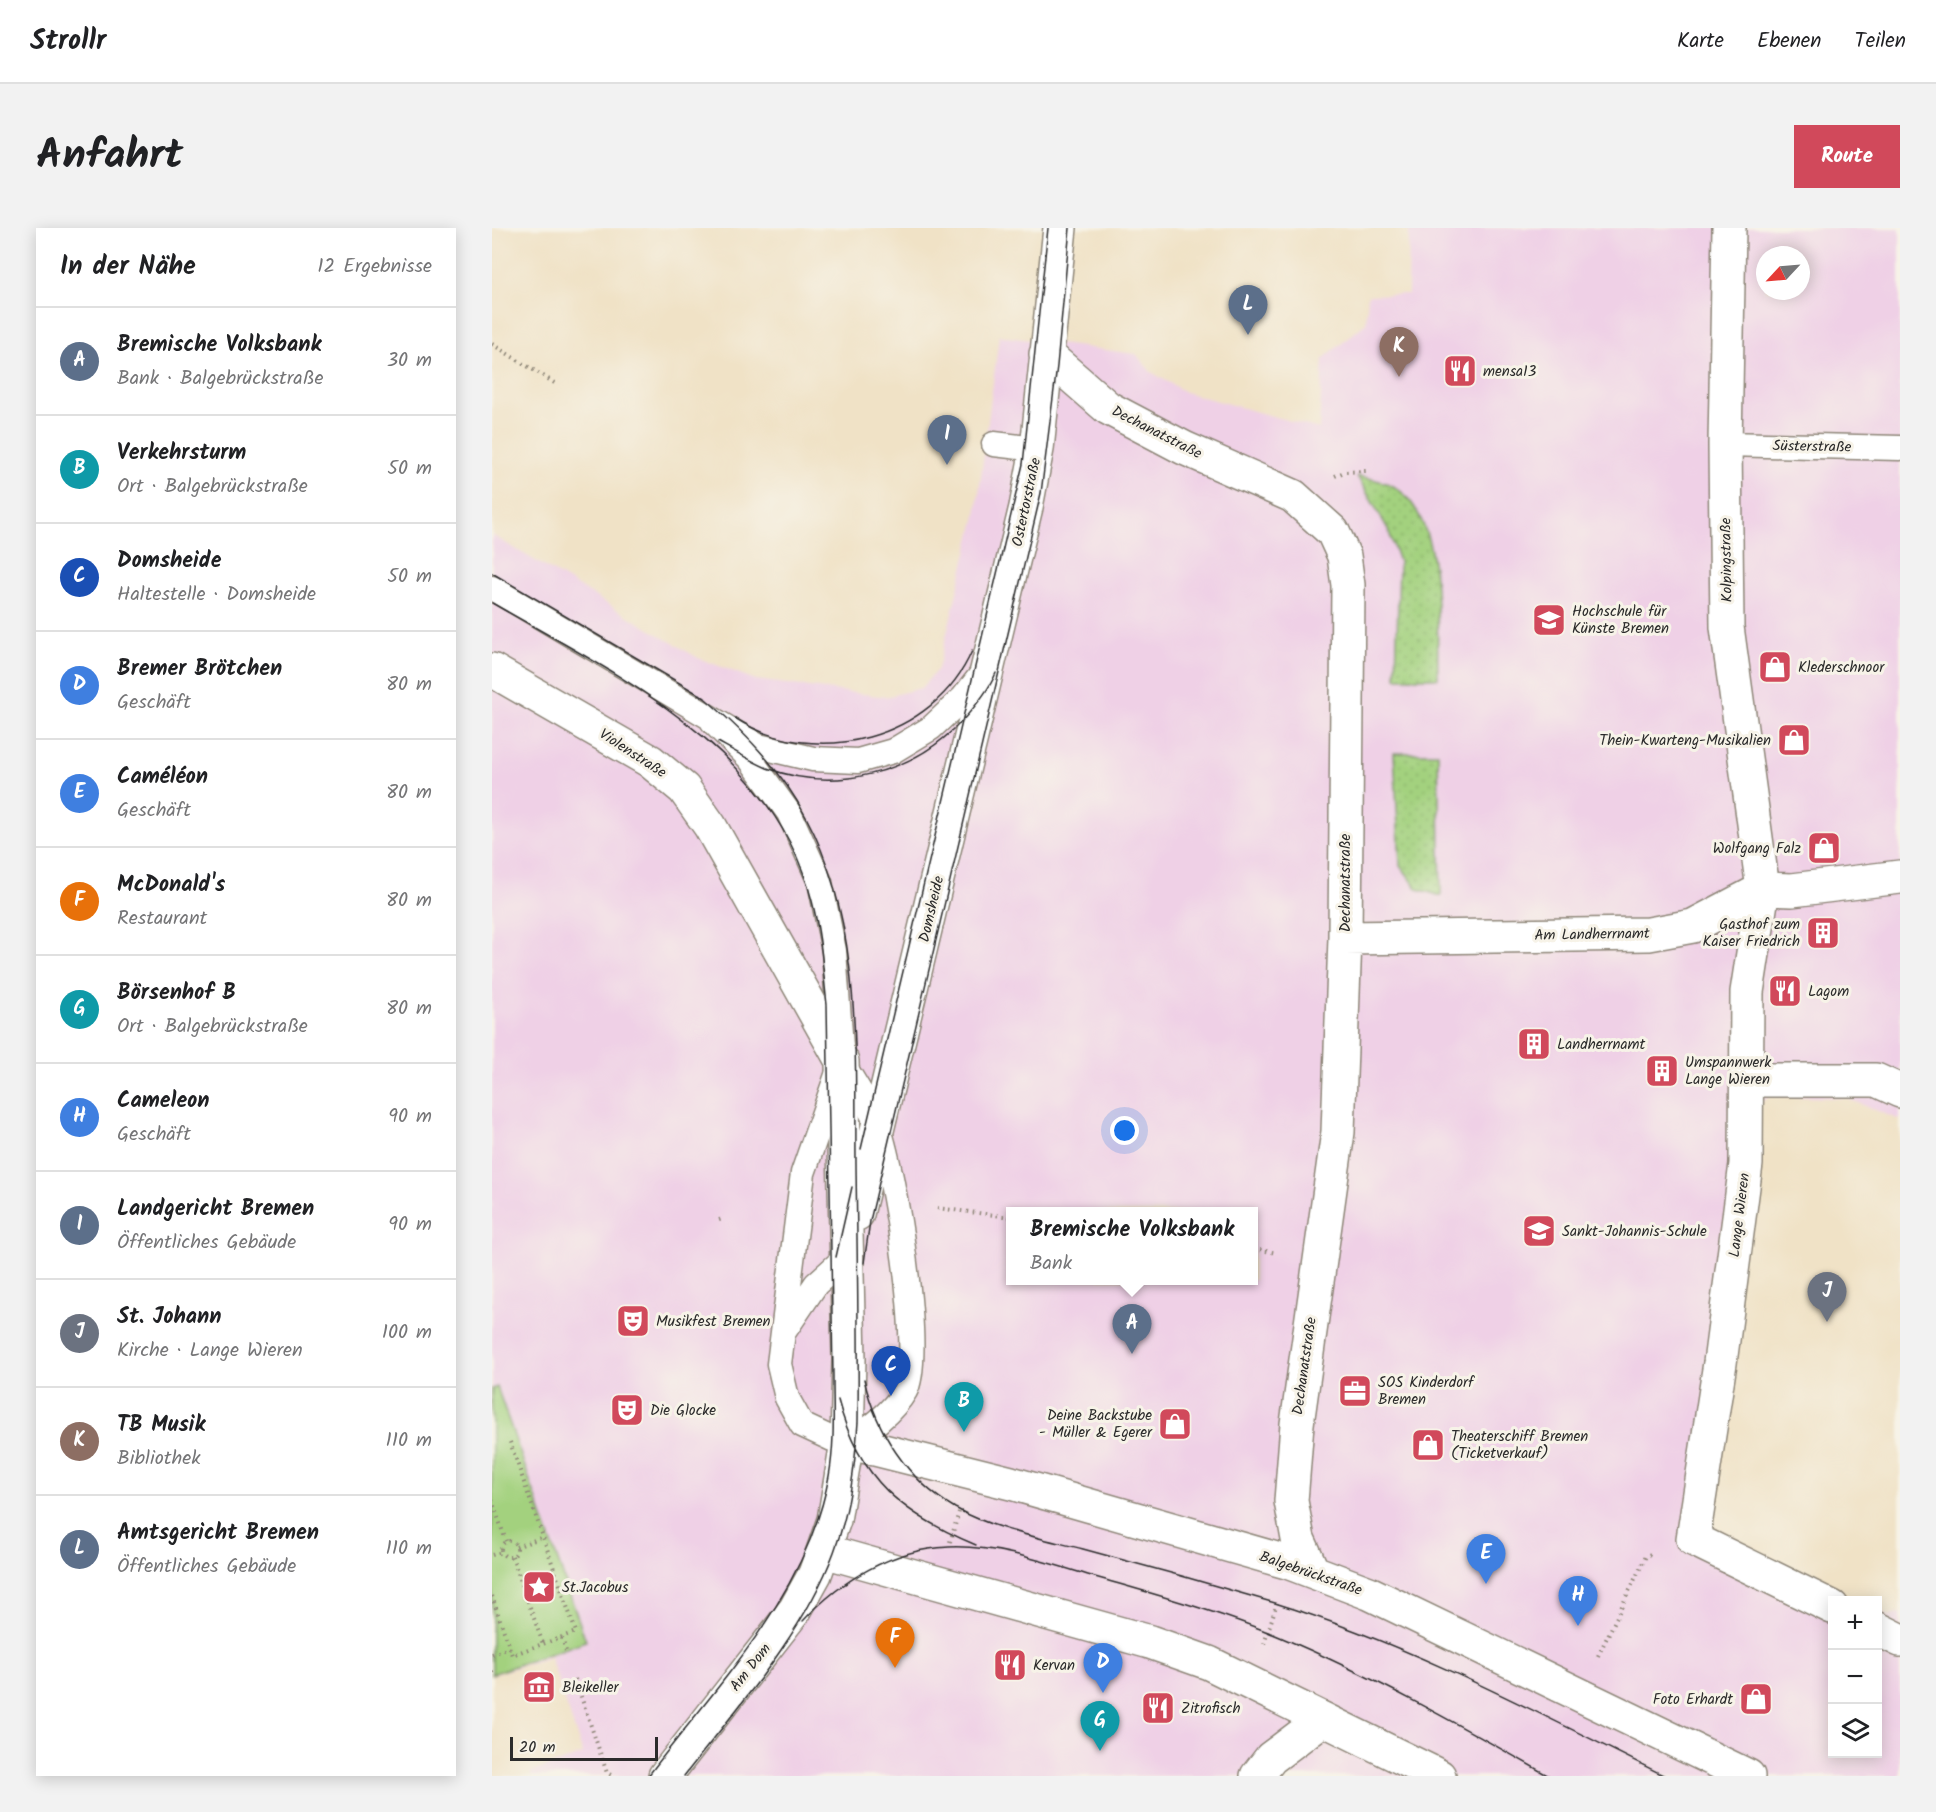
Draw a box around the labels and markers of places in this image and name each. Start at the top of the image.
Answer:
pin: L [1228,285,1268,335]
pin: K [1380,328,1418,377]
restaurant icon: mensa13 [1442,353,1478,389]
place label: mensa13 [1483,360,1537,384]
pin: I [928,416,966,465]
place label: Hochschule für Künste Bremen [1572,600,1669,641]
school or university icon: Hochschule für Künste Bremen [1531,602,1567,638]
shop icon: Klederschnoor [1757,649,1793,685]
place label: Klederschnoor [1798,656,1885,680]
shop icon: Thein-Kwarteng-Musikalien [1776,722,1812,758]
place label: Thein-Kwarteng-Musikalien [1599,729,1771,753]
shop icon: Wolfgang Falz [1806,830,1842,866]
place label: Wolfgang Falz [1713,837,1801,861]
place label: Gasthof zum Kaiser Friedrich [1703,913,1800,954]
building icon: Gasthof zum Kaiser Friedrich [1805,915,1841,951]
restaurant icon: Lagom [1767,973,1803,1009]
place label: Lagom [1808,980,1849,1004]
building icon: Landherrnamt [1516,1026,1552,1062]
place label: Landherrnamt [1557,1033,1645,1057]
place label: Umspannwerk Lange Wieren [1685,1051,1772,1092]
building icon: Umspannwerk Lange Wieren [1644,1053,1680,1089]
school or university icon: Sankt-Johannis-Schule [1521,1213,1557,1249]
place label: Sankt-Johannis-Schule [1562,1220,1707,1244]
pin: J [1808,1272,1846,1322]
theatre icon: Musikfest Bremen [615,1303,651,1339]
pin: A [1112,1304,1152,1354]
place label: Musikfest Bremen [656,1310,771,1334]
pin: C [872,1346,910,1396]
place label: SOS Kinderdorf Bremen [1378,1371,1475,1412]
office icon: SOS Kinderdorf Bremen [1337,1373,1373,1409]
pin: B [944,1382,984,1432]
theatre icon: Die Glocke [609,1392,645,1428]
place label: Die Glocke [650,1399,716,1423]
place label: Deine Backstube - Müller & Egerer [1039,1404,1153,1445]
shop icon: Deine Backstube - Müller & Egerer [1157,1406,1193,1442]
place label: Theaterschiff Bremen (Ticketverkauf) [1451,1425,1588,1466]
shop icon: Theaterschiff Bremen (Ticketverkauf) [1410,1427,1446,1463]
pin: E [1466,1534,1506,1584]
place icon: St.Jacobus [521,1569,557,1605]
place label: St.Jacobus [562,1576,629,1600]
pin: H [1558,1576,1598,1626]
pin: F [876,1618,914,1668]
pin: D [1084,1644,1122,1693]
restaurant icon: Kervan [992,1647,1028,1683]
place label: Kervan [1033,1654,1075,1678]
museum icon: Bleikeller [521,1669,557,1705]
place label: Bleikeller [562,1676,619,1700]
shop icon: Foto Erhardt [1738,1681,1774,1717]
place label: Foto Erhardt [1653,1688,1733,1712]
restaurant icon: Zitrofisch [1140,1690,1176,1726]
place label: Zitrofisch [1181,1697,1240,1721]
pin: G [1080,1702,1120,1751]

